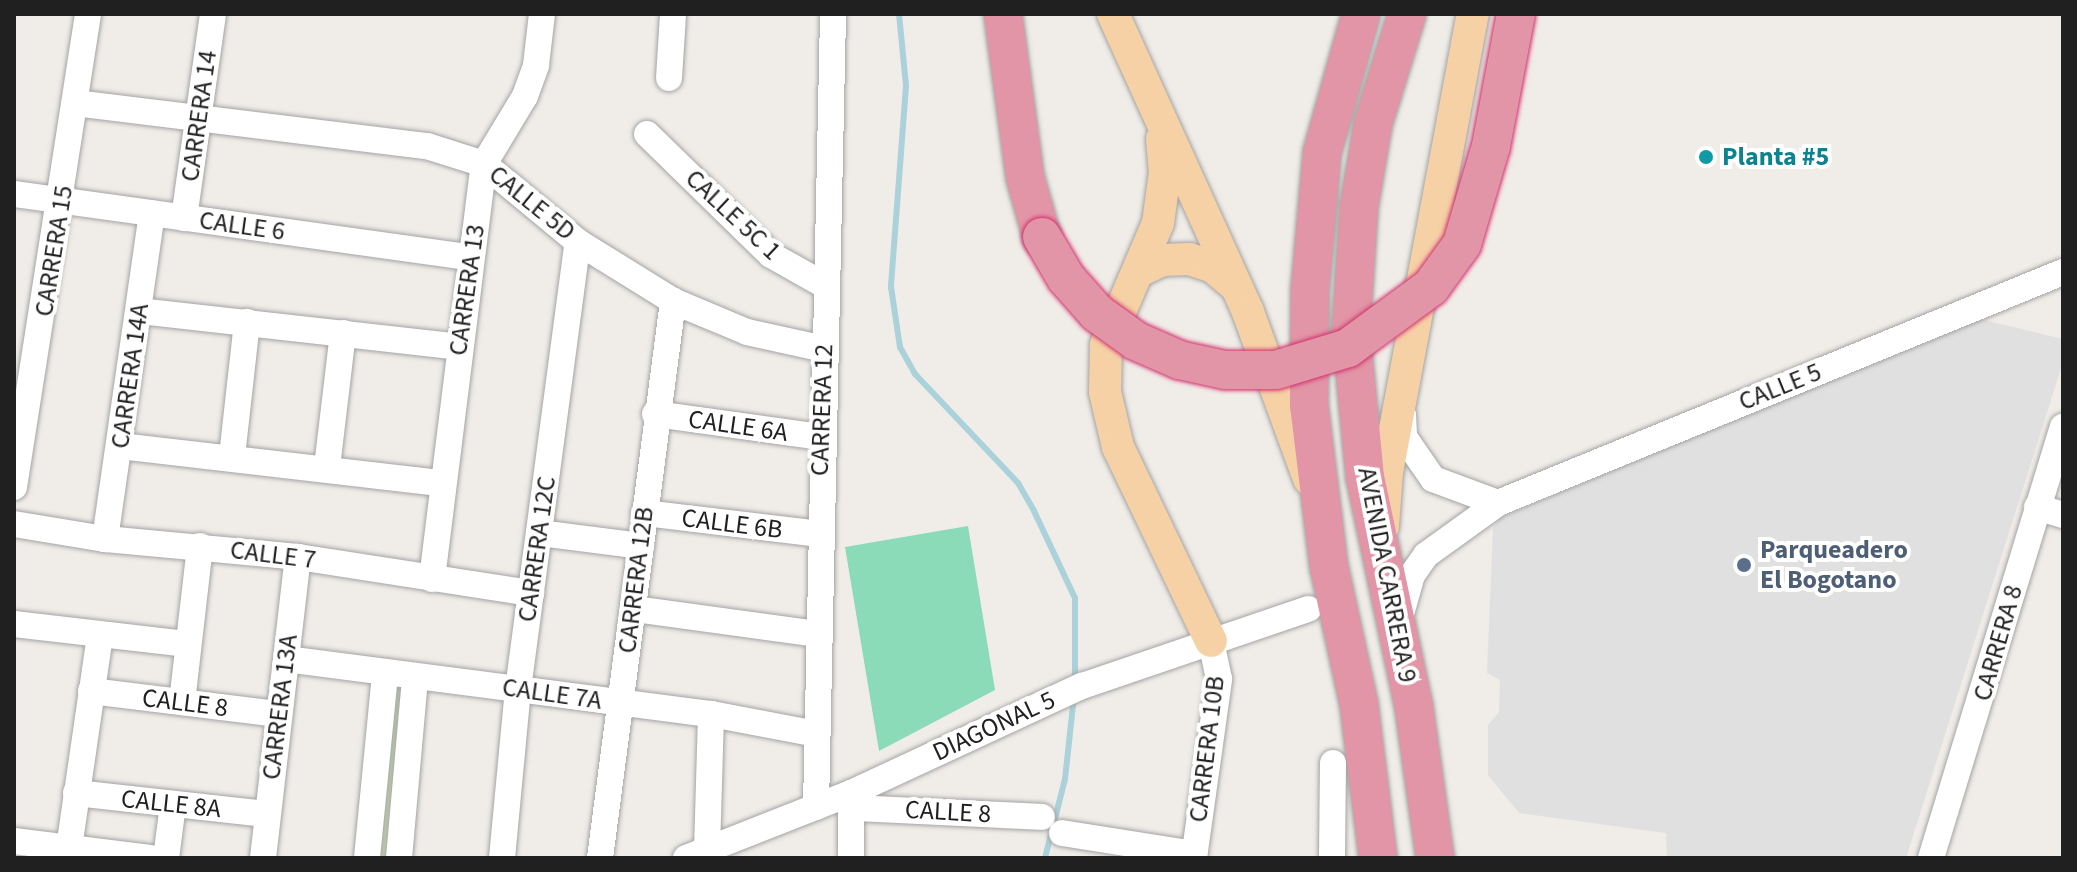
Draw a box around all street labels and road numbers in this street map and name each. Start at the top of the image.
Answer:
street label: CARRERA 14 [174,48,224,184]
street label: CALLE 5D [483,159,581,247]
street label: CALLE 5C 1 [679,163,787,267]
street label: CARRERA 15 [28,183,80,319]
street label: CALLE 6 [197,205,287,247]
street label: CARRERA 13 [442,222,492,358]
street label: CARRERA 14A [104,301,156,451]
street label: CARRERA 12 [804,343,840,477]
street label: CALLE 5 [1734,356,1826,418]
street label: CALLE 6A [686,404,790,448]
street label: AVENIDA CARRERA 9 [1351,465,1423,685]
street label: CARRERA 12C [511,474,563,624]
street label: CALLE 6B [680,502,784,546]
street label: CARRERA 12B [612,505,660,655]
street label: CALLE 7 [228,534,318,576]
street label: CARRERA 8 [1967,581,2029,705]
street label: CARRERA 13A [256,633,304,781]
street label: CALLE 7A [500,672,604,716]
street label: CARRERA 10B [1183,674,1231,824]
street label: CALLE 8 [140,682,230,724]
street label: DIAGONAL 5 [928,684,1060,768]
street label: CALLE 8A [120,783,222,825]
street label: CALLE 8 [904,794,992,830]

